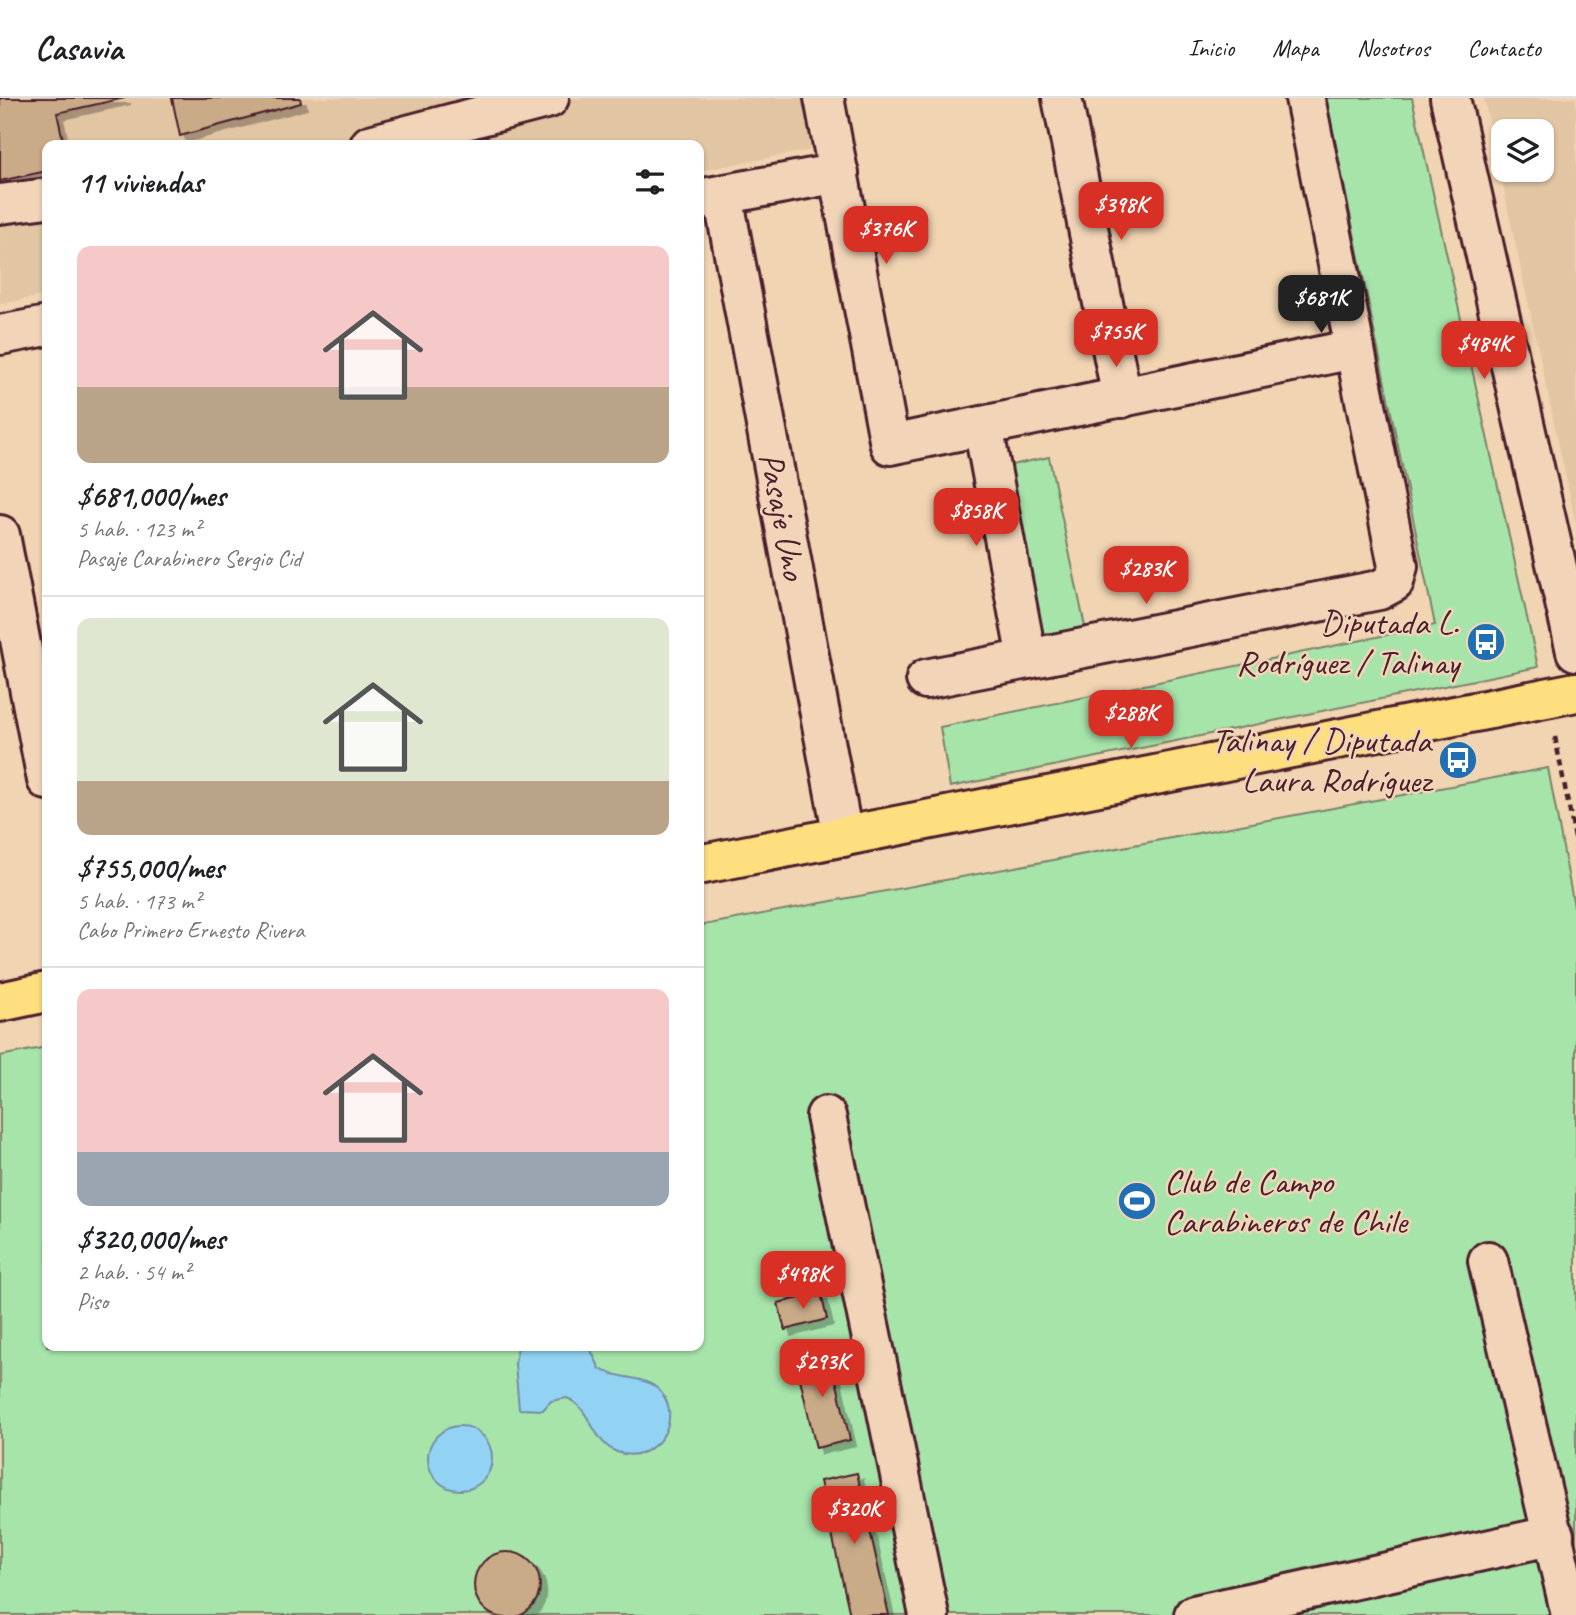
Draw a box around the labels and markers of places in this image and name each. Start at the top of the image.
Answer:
pin: $398K [1072,183,1170,242]
pin: $376K [837,206,935,266]
pin: $681K [1272,275,1370,335]
pin: $755K [1067,310,1165,369]
pin: $484K [1435,322,1533,381]
pin: $858K [927,489,1025,548]
pin: $283K [1097,546,1195,606]
place label: Diputada L. Rodríguez / Talinay [1236,600,1462,685]
bus stop icon: Diputada L. Rodríguez / Talinay [1465,621,1507,663]
pin: $288K [1082,690,1180,750]
place label: Talinay / Diputada Laura Rodríguez [1211,718,1434,803]
bus stop icon: Talinay / Diputada Laura Rodríguez [1437,739,1479,781]
place label: Club de Campo Carabineros de Chile [1164,1159,1410,1244]
sports icon: Club de Campo Carabineros de Chile [1116,1180,1158,1222]
pin: $498K [754,1252,852,1311]
pin: $293K [773,1340,871,1399]
pin: $320K [805,1486,903,1546]

